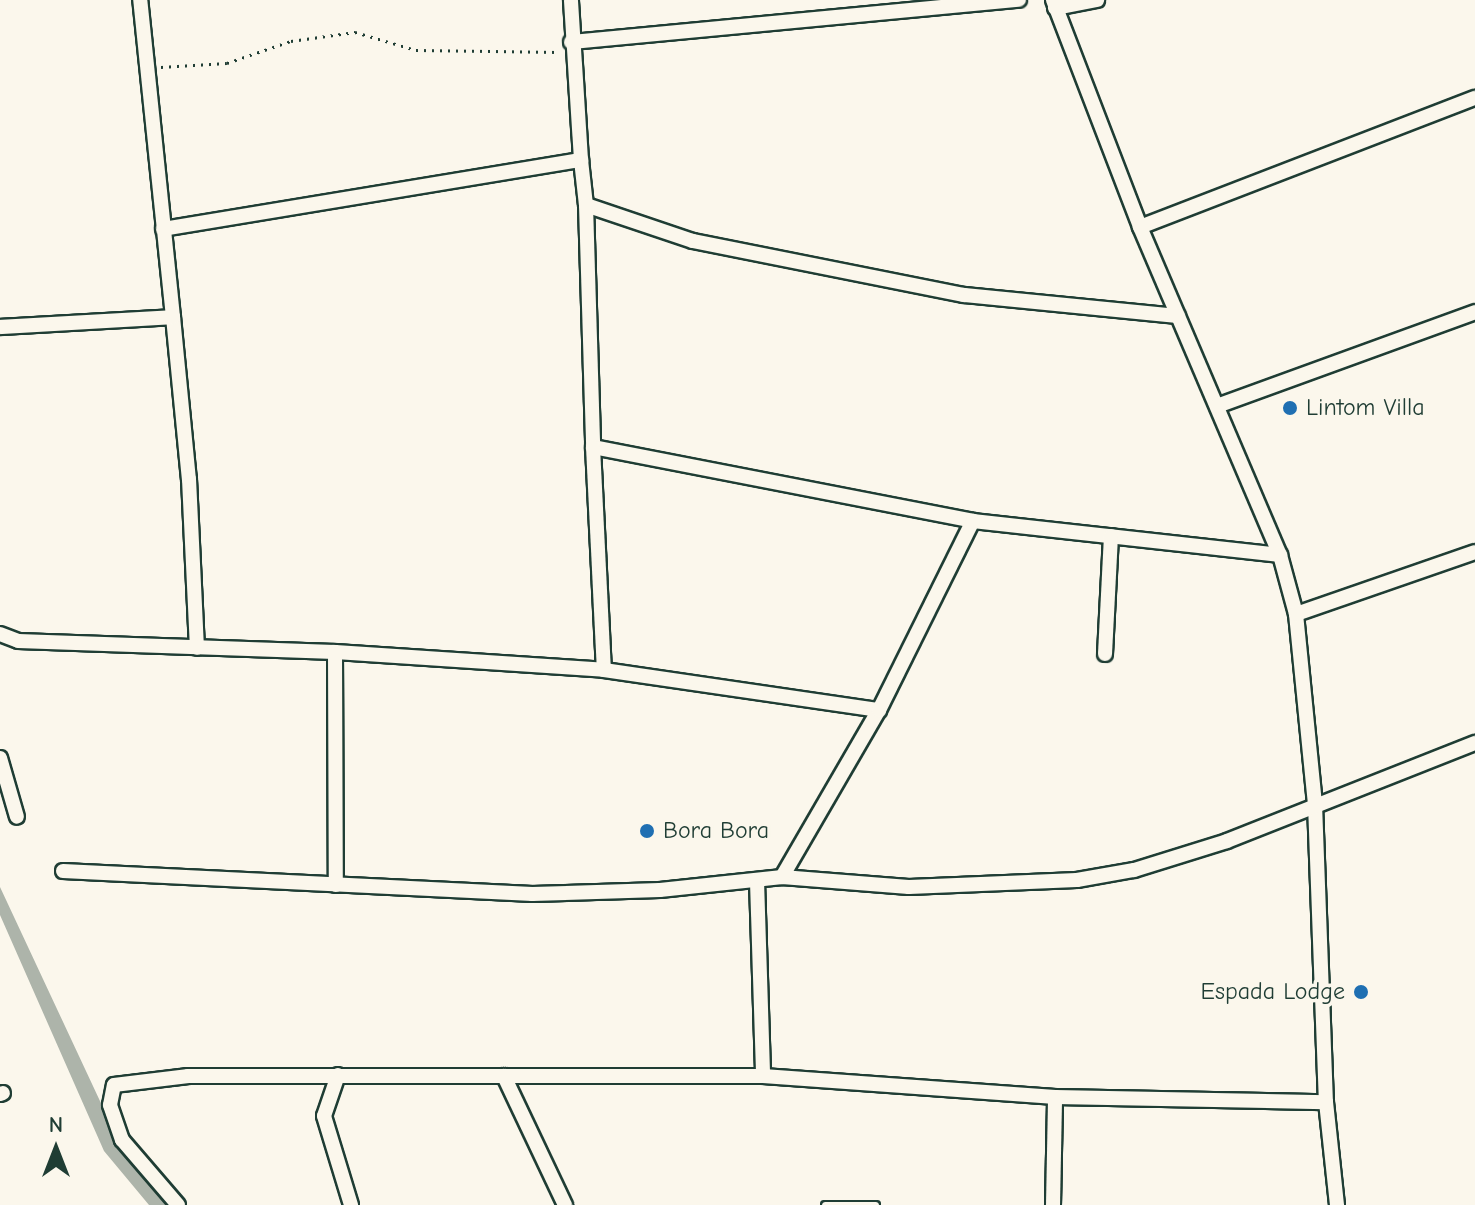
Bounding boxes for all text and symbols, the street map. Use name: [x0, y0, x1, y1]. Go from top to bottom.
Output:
place label: Lintom Villa: [1306, 394, 1425, 422]
marker: Lintom Villa: [1281, 399, 1299, 417]
place label: Bora Bora: [663, 817, 769, 845]
marker: Bora Bora: [638, 822, 656, 840]
place label: Espada Lodge: [1201, 978, 1345, 1006]
marker: Espada Lodge: [1352, 983, 1370, 1001]
north arrow: [16, 1109, 96, 1189]
text: N: [49, 1112, 63, 1138]

